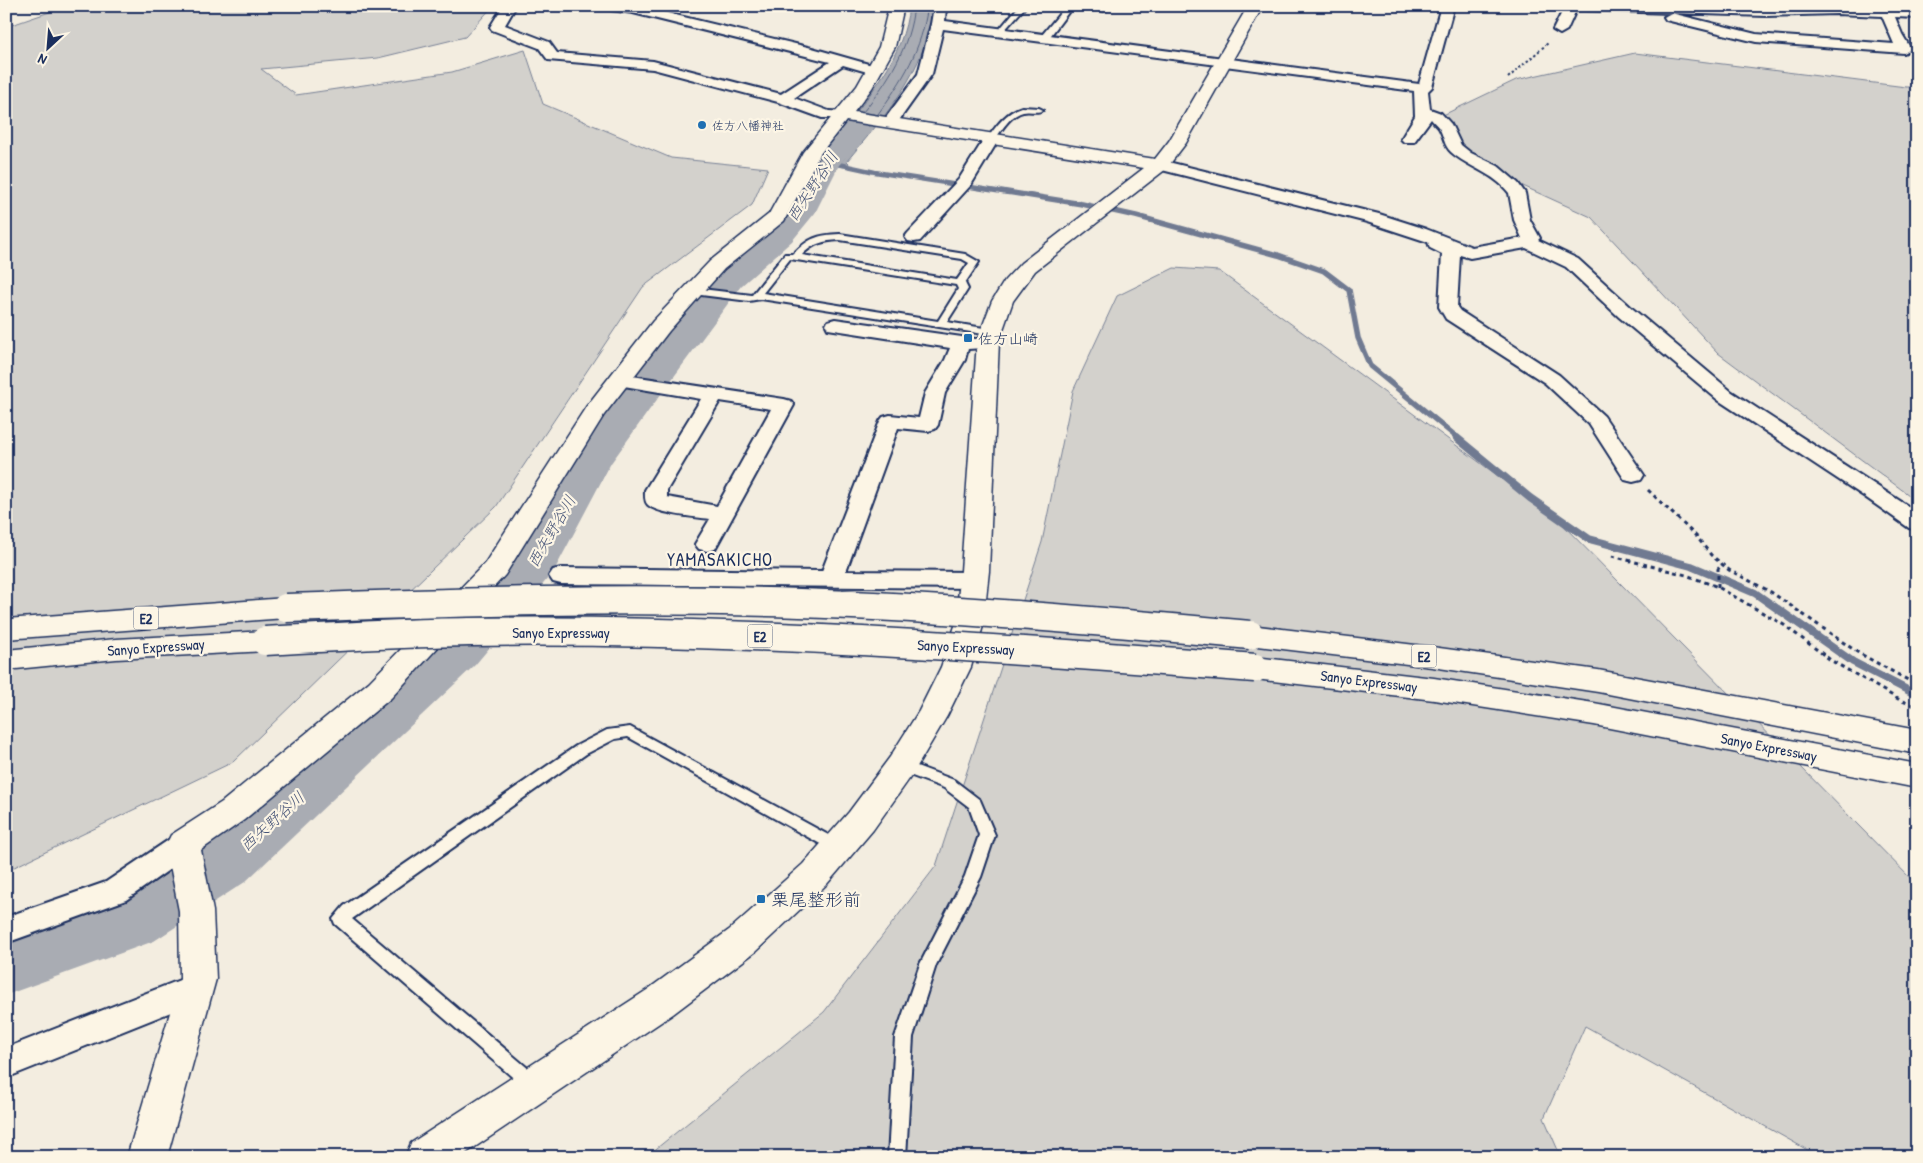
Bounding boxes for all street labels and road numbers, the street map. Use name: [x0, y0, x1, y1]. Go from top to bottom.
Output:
road number: E2: [134, 606, 158, 630]
street label: Sanyo Expressway: [512, 622, 610, 643]
road number: E2: [748, 624, 772, 648]
street label: Sanyo Expressway: [107, 633, 205, 661]
street label: Sanyo Expressway: [917, 634, 1015, 660]
road number: E2: [1412, 644, 1436, 668]
street label: Sanyo Expressway: [1319, 665, 1419, 697]
street label: Sanyo Expressway: [1719, 727, 1819, 767]

